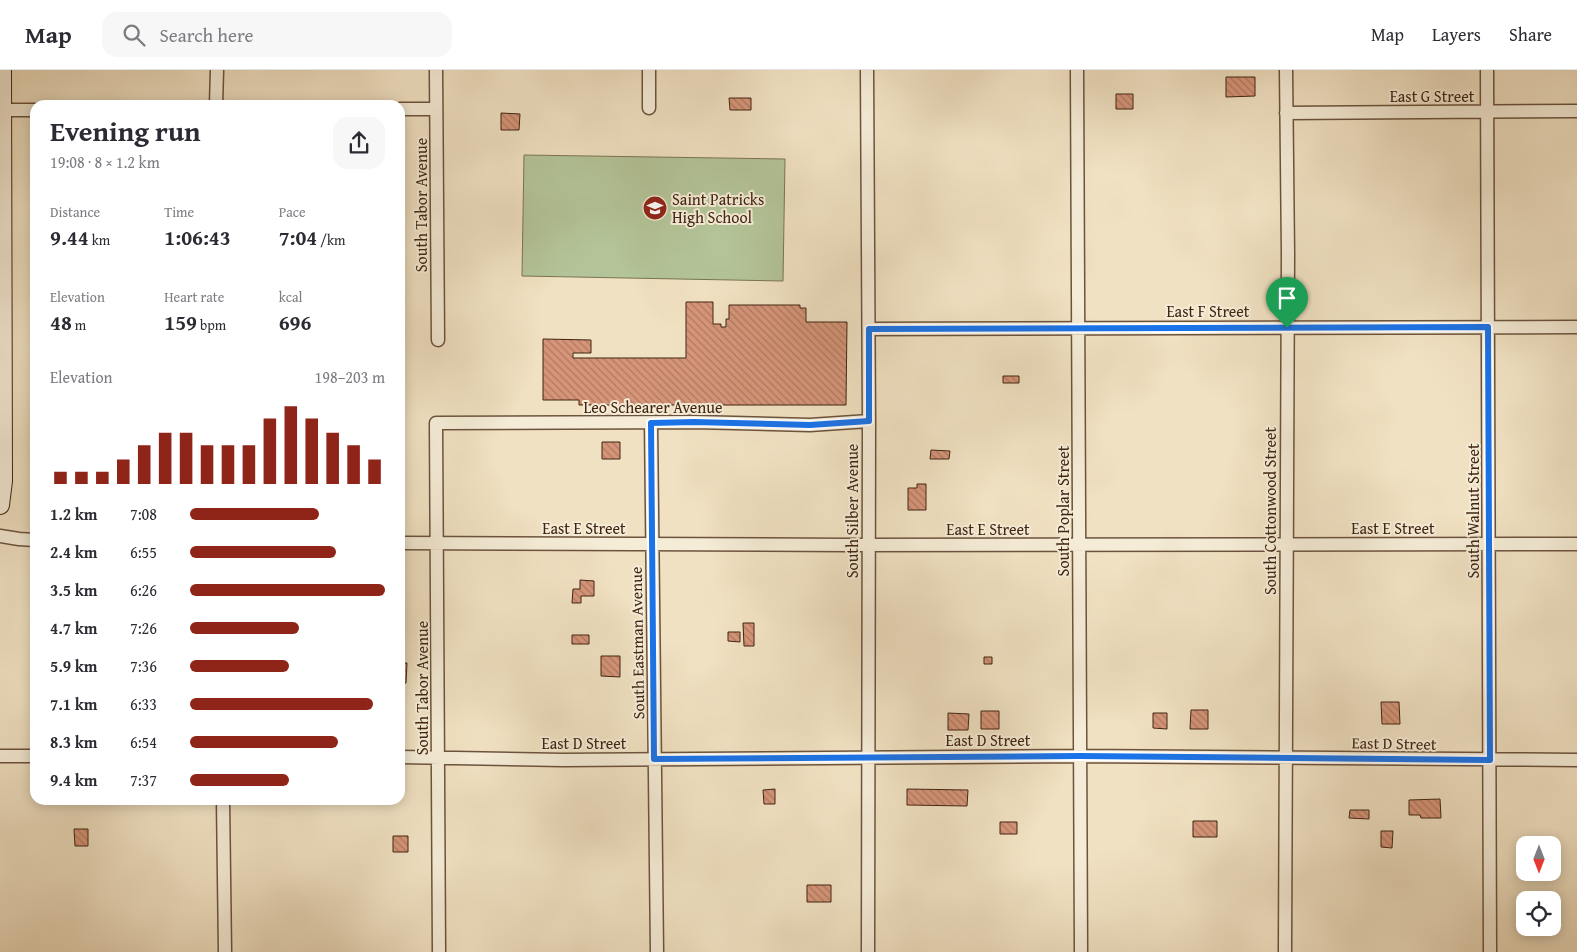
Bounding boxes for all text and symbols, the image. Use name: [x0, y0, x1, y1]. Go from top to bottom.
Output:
search box: [102, 12, 452, 57]
text: Map: [25, 17, 72, 52]
icon: search: [120, 21, 148, 49]
text: Search here: [160, 21, 253, 49]
text: Map: [1371, 21, 1404, 48]
text: Layers: [1432, 21, 1481, 48]
text: Share: [1509, 21, 1552, 48]
street label: East G Street: [1390, 84, 1475, 108]
text: Evening run: [50, 110, 201, 151]
button: share: [333, 117, 385, 169]
street label: South Tabor Avenue: [409, 138, 433, 272]
text: 19:08 · 8 × 1.2 km: [50, 150, 160, 174]
place label: Saint Patricks High School: [672, 187, 764, 229]
school or university icon: Saint Patricks High School: [642, 195, 668, 221]
text: Distance: [50, 202, 100, 222]
text: Time: [164, 202, 194, 222]
text: Pace: [279, 202, 306, 222]
text: 9.44: [50, 222, 89, 253]
text: 1:06:43: [164, 222, 231, 253]
text: 7:04: [279, 222, 317, 253]
text: km: [89, 230, 110, 250]
text: /km: [317, 230, 345, 250]
pin: [1266, 277, 1308, 328]
icon: arrive: [1273, 284, 1301, 312]
text: Elevation: [50, 287, 105, 307]
text: Heart rate: [164, 287, 224, 307]
text: kcal: [279, 287, 303, 307]
street label: East F Street: [1167, 299, 1250, 323]
text: 48: [50, 307, 72, 338]
text: 159: [164, 307, 197, 338]
text: 696: [279, 307, 311, 338]
text: m: [72, 315, 86, 335]
text: bpm: [197, 315, 226, 335]
text: Elevation: [50, 365, 113, 389]
text: 198–203 m: [315, 365, 385, 389]
street label: Leo Schearer Avenue: [584, 395, 722, 419]
street label: South Cottonwood Street: [1258, 427, 1282, 595]
street label: South Walnut Street: [1461, 443, 1485, 579]
street label: South Silber Avenue: [840, 444, 864, 578]
street label: South Poplar Street: [1051, 445, 1075, 576]
text: 1.2 km: [50, 502, 97, 526]
text: 7:08: [130, 502, 157, 526]
street label: East E Street: [542, 516, 626, 540]
street label: East E Street: [1351, 516, 1435, 540]
street label: East E Street: [946, 517, 1030, 541]
text: 2.4 km: [50, 540, 97, 564]
text: 6:55: [130, 540, 157, 564]
street label: South Eastman Avenue: [624, 566, 650, 720]
text: 3.5 km: [50, 578, 97, 602]
text: 6:26: [130, 578, 157, 602]
text: 4.7 km: [50, 616, 97, 640]
text: 7:26: [130, 616, 157, 640]
street label: South Tabor Avenue: [410, 621, 434, 755]
text: 5.9 km: [50, 654, 97, 678]
text: 7:36: [130, 654, 157, 678]
text: 7.1 km: [50, 692, 97, 716]
text: 6:33: [130, 692, 157, 716]
street label: East D Street: [946, 728, 1031, 752]
text: 8.3 km: [50, 730, 97, 754]
text: 6:54: [130, 730, 157, 754]
street label: East D Street: [1351, 730, 1437, 756]
street label: East D Street: [542, 731, 627, 755]
text: 9.4 km: [50, 768, 97, 792]
text: 7:37: [130, 768, 157, 792]
north arrow: [1516, 836, 1561, 881]
map controls: [1516, 836, 1561, 936]
button: locate: [1516, 891, 1561, 936]

